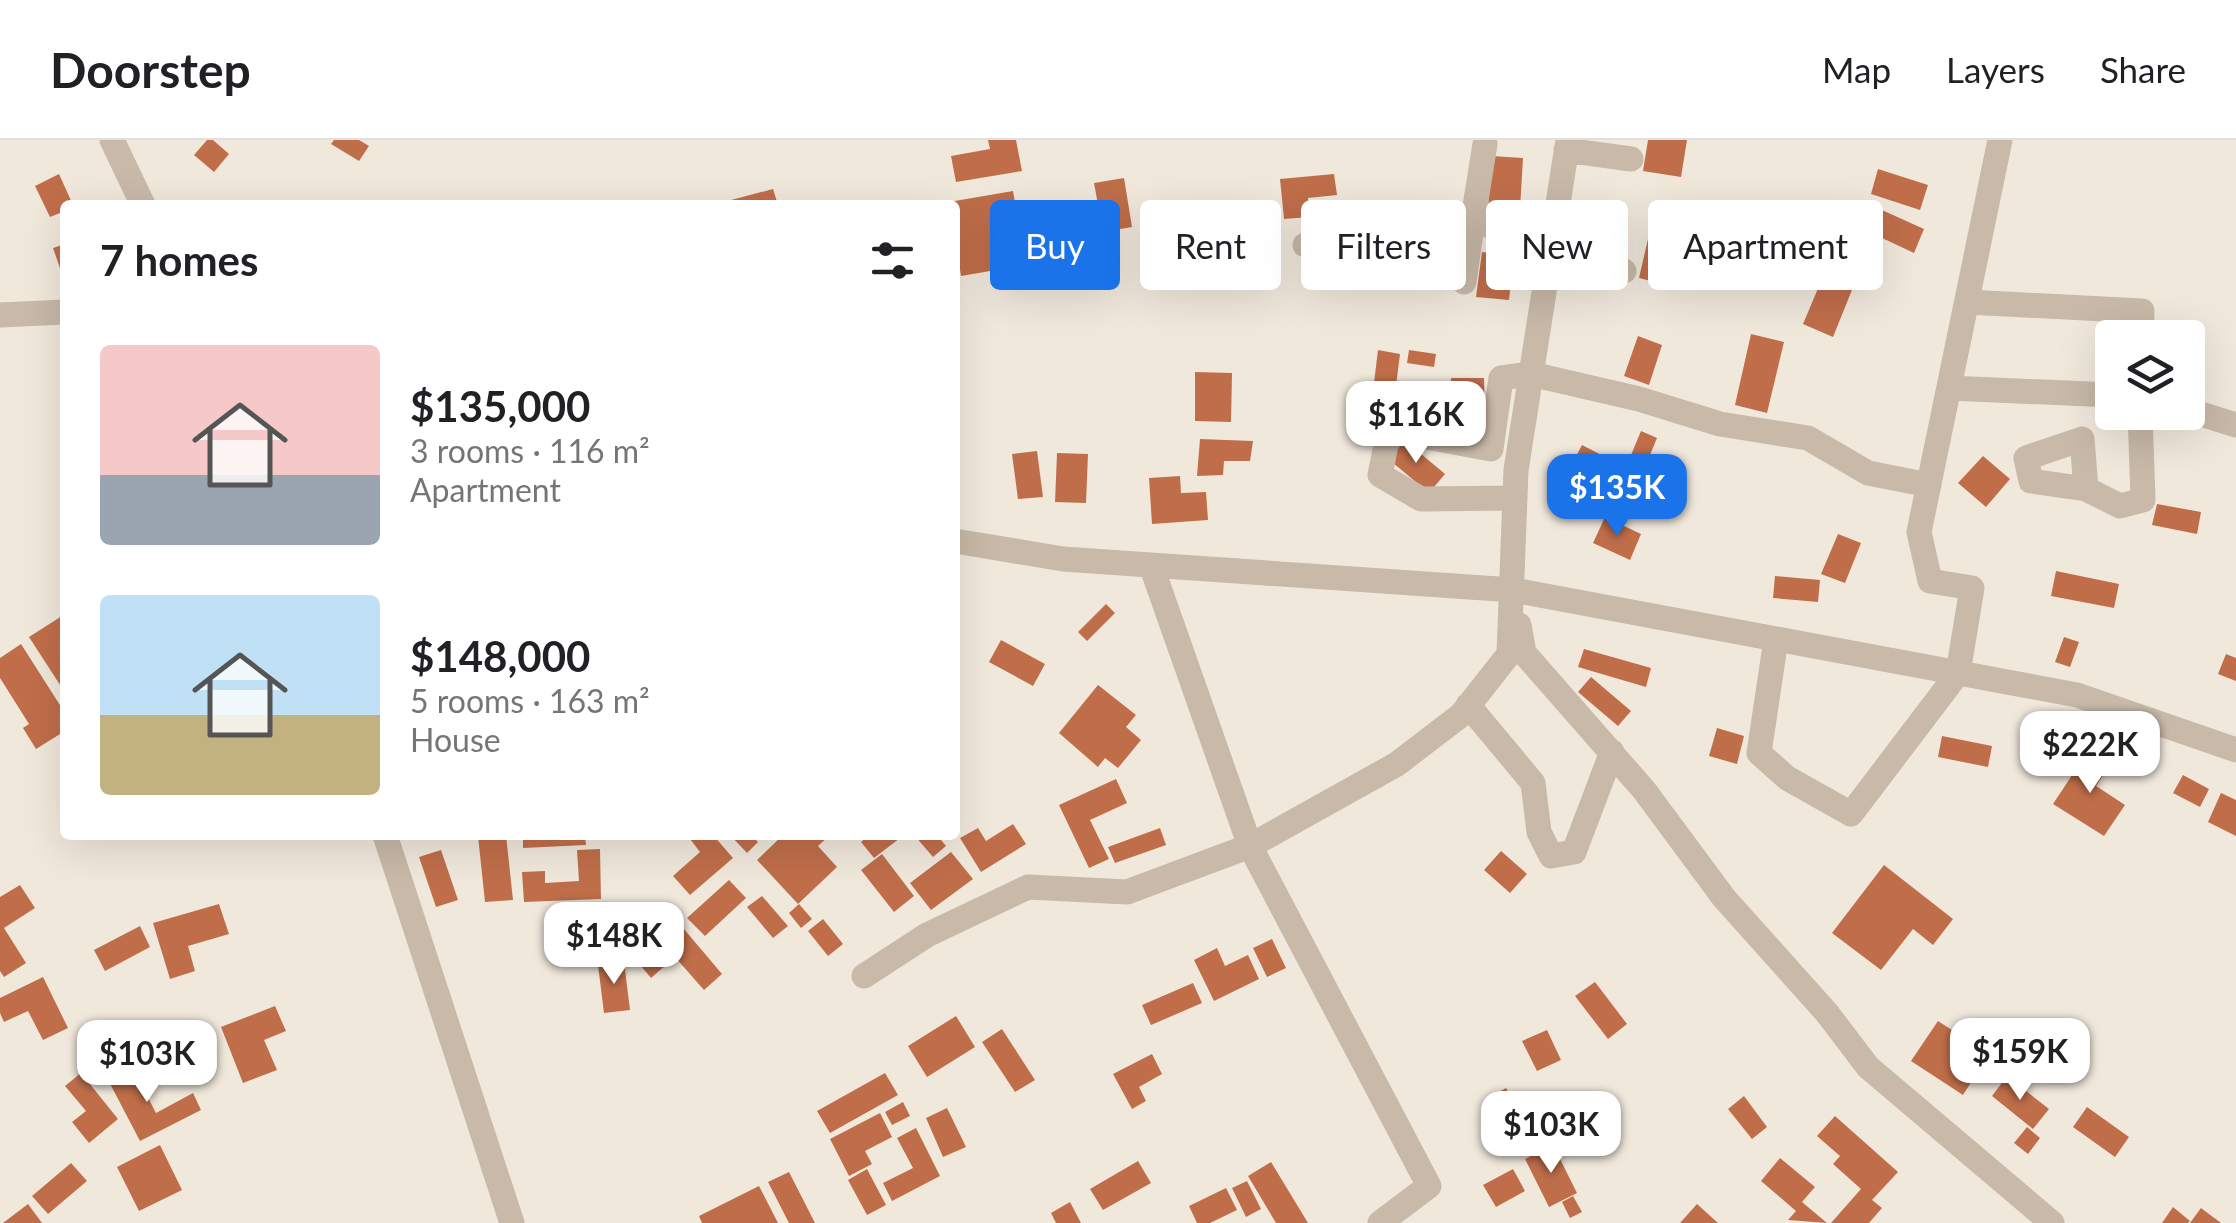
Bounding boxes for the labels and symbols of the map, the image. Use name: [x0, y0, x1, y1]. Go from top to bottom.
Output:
pin: $116K: [1346, 381, 1486, 466]
pin: $135K: [1547, 454, 1687, 539]
pin: $222K: [2020, 711, 2160, 796]
pin: $148K: [544, 902, 684, 987]
pin: $159K: [1950, 1018, 2090, 1103]
pin: $103K: [77, 1020, 217, 1105]
pin: $103K: [1481, 1091, 1621, 1176]

